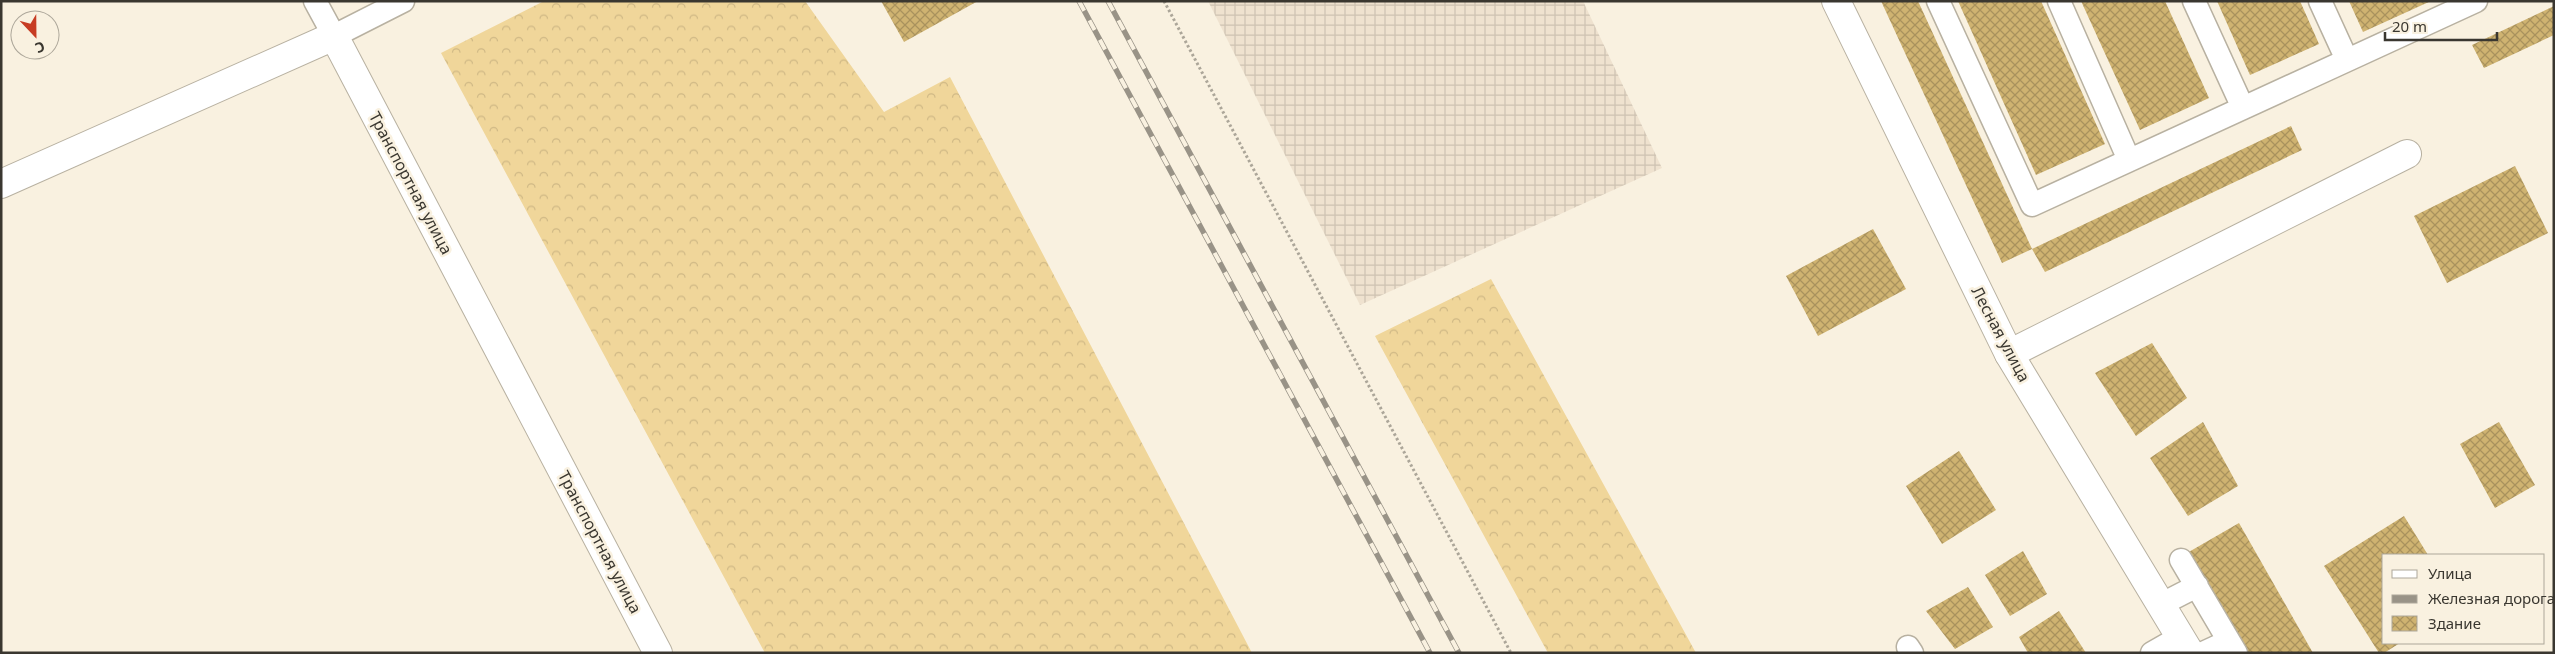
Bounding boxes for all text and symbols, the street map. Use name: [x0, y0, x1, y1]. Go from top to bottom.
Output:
north arrow: [10, 10, 60, 60]
scale bar: [2385, 10, 2498, 42]
text: 20 m: [2392, 16, 2427, 36]
text: С: [32, 37, 48, 58]
street label: Транспортная улица: [364, 108, 458, 258]
street label: Лесная улица: [1967, 282, 2035, 386]
street label: Транспортная улица: [553, 467, 647, 617]
legend: [2382, 554, 2545, 644]
text: Улица: [2428, 563, 2472, 583]
text: Железная дорога: [2428, 588, 2555, 608]
text: Здание: [2428, 613, 2481, 633]

